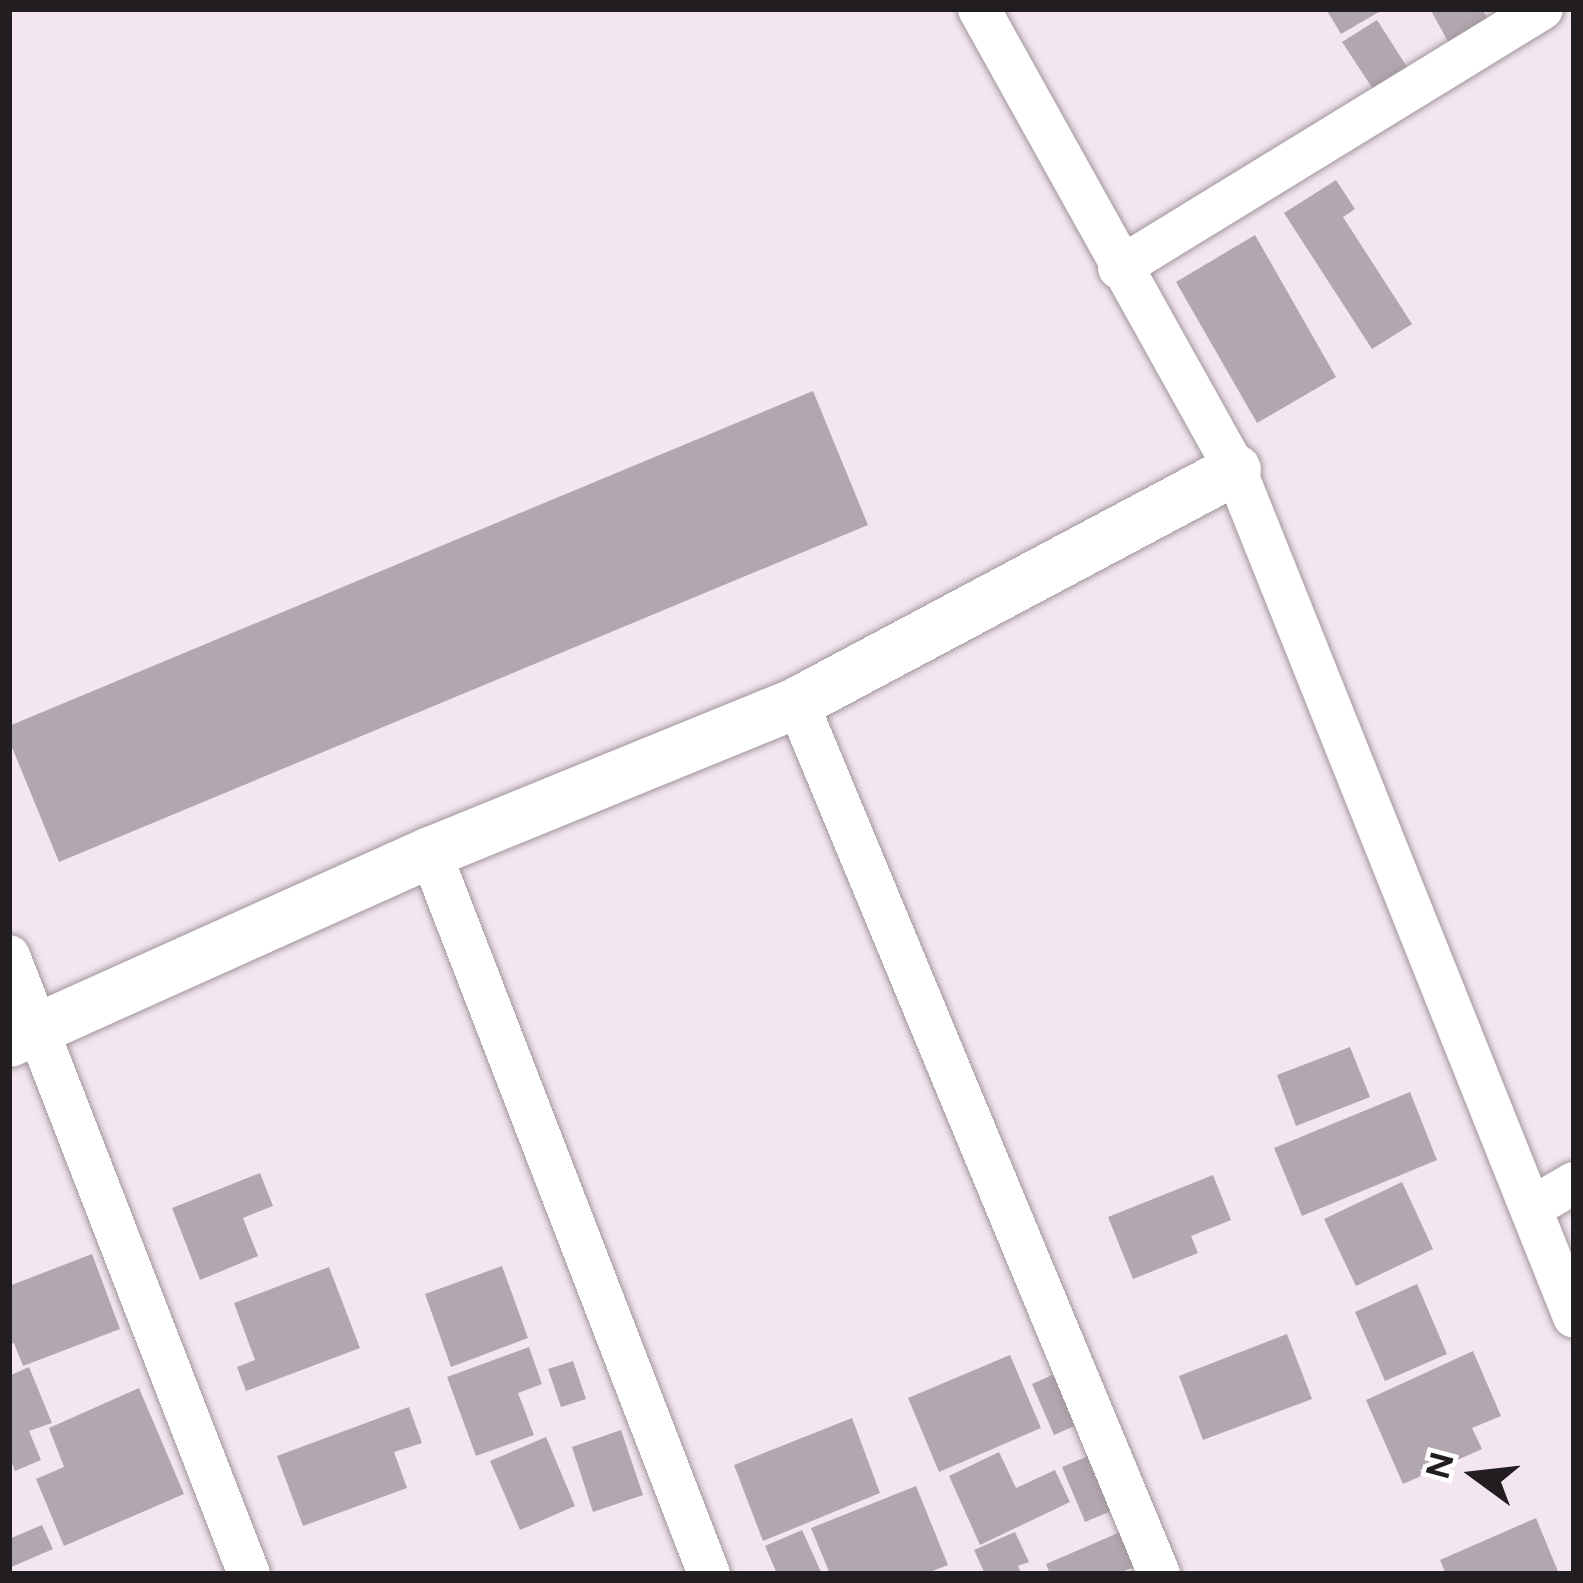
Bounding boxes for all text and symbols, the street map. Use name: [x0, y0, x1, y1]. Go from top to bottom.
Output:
north arrow: [1415, 1415, 1535, 1535]
text: N: [1418, 1448, 1462, 1483]

